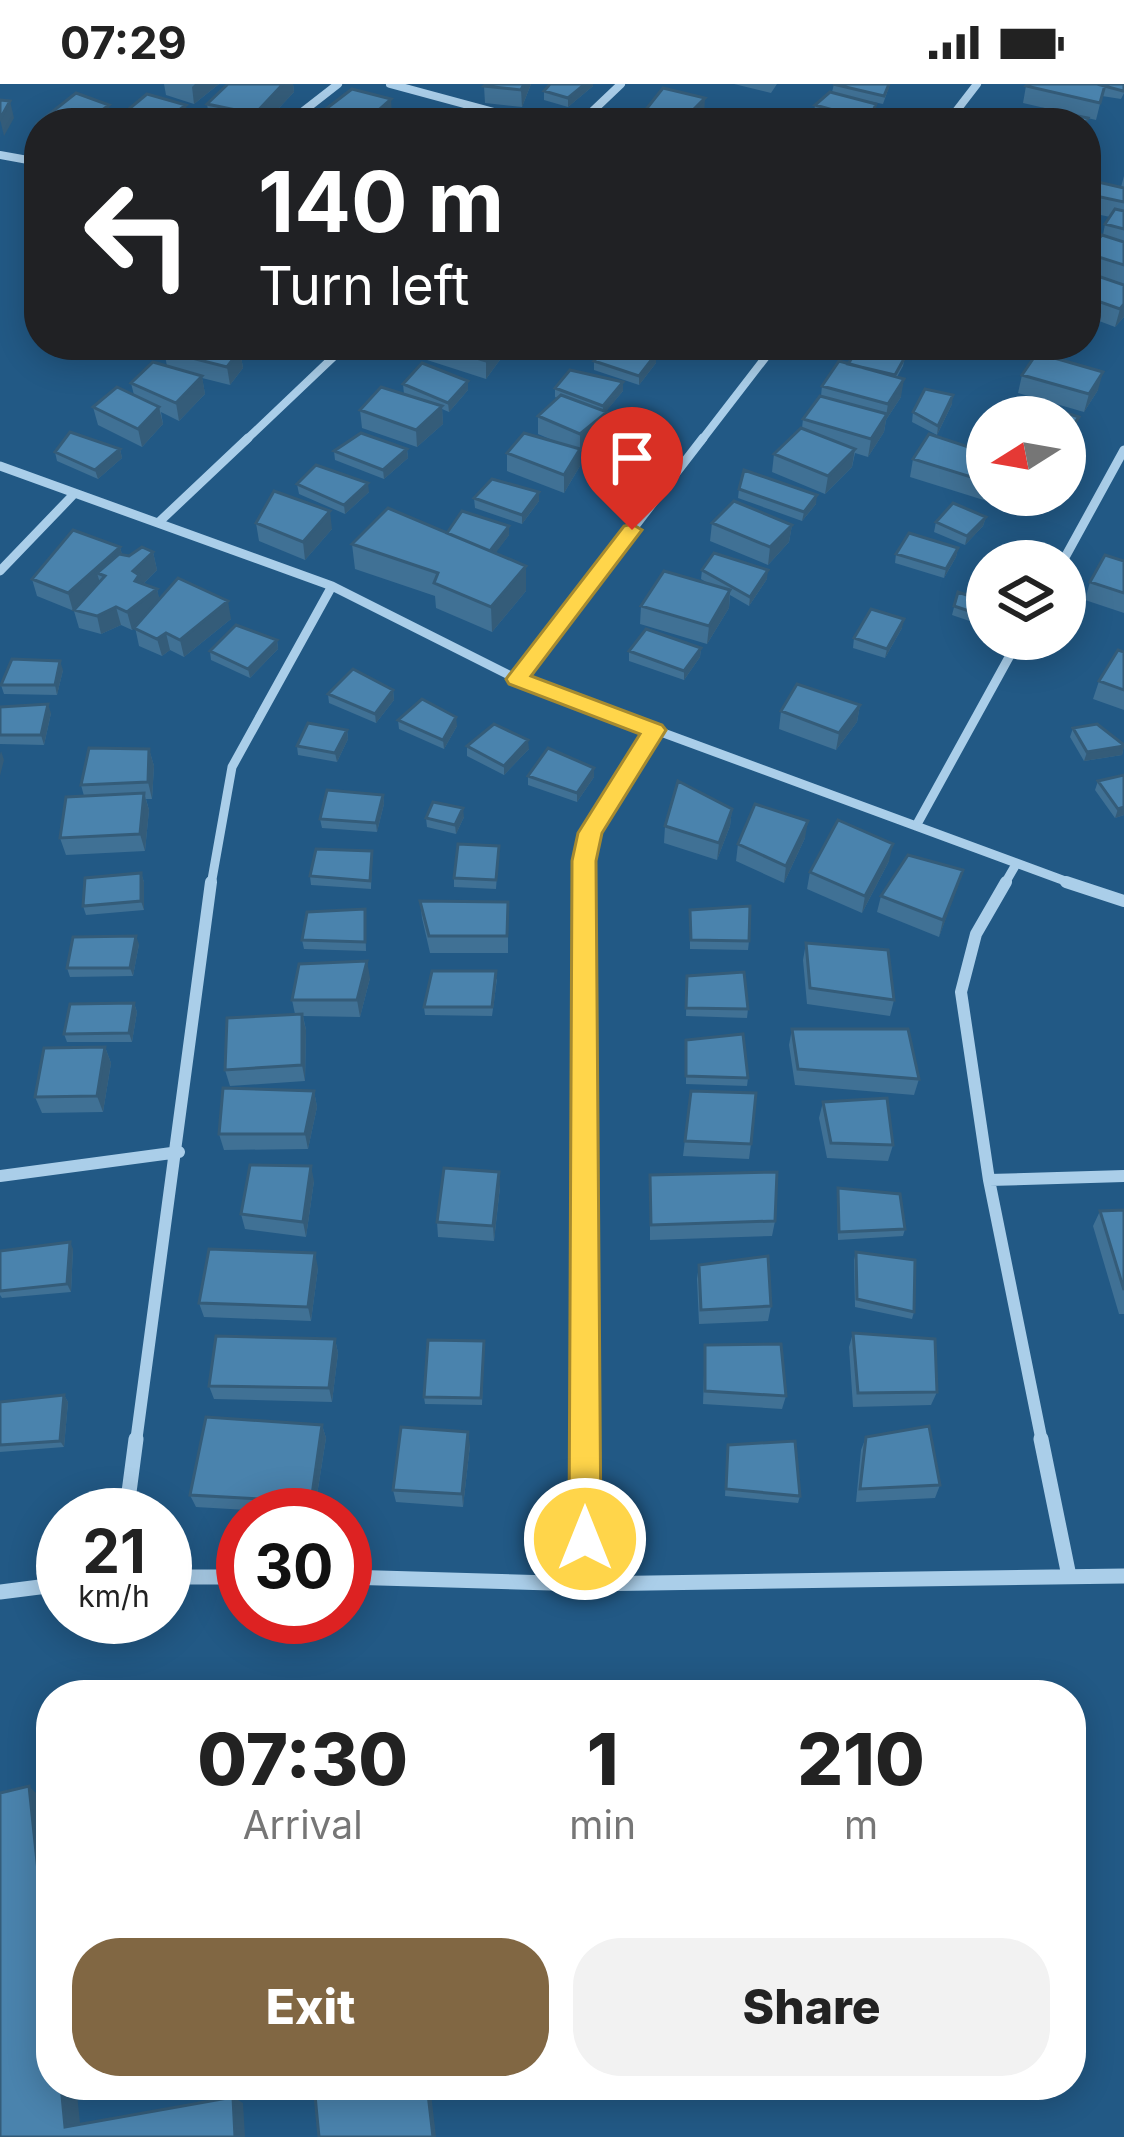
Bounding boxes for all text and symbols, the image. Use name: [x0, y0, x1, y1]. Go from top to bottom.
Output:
text: 07:29: [60, 15, 187, 70]
text: 140 m: [258, 151, 504, 252]
icon: left: [60, 156, 216, 312]
text: Turn left: [258, 253, 469, 318]
north arrow: [966, 396, 1086, 516]
map controls: [966, 396, 1086, 660]
pin: [581, 407, 683, 530]
icon: arrive: [599, 425, 665, 491]
button: layers: [966, 540, 1086, 660]
position arrow: [522, 1476, 648, 1602]
speed limit sign: 30: [216, 1488, 372, 1644]
text: 21: [82, 1515, 146, 1587]
text: km/h: [78, 1578, 150, 1614]
text: 07:30: [197, 1715, 408, 1802]
text: 1: [587, 1715, 619, 1802]
text: 210: [797, 1715, 925, 1802]
text: Arrival: [243, 1801, 363, 1848]
text: min: [569, 1801, 636, 1848]
text: m: [844, 1801, 878, 1848]
button: Exit: [72, 1938, 549, 2076]
button: Share: [573, 1938, 1050, 2076]

